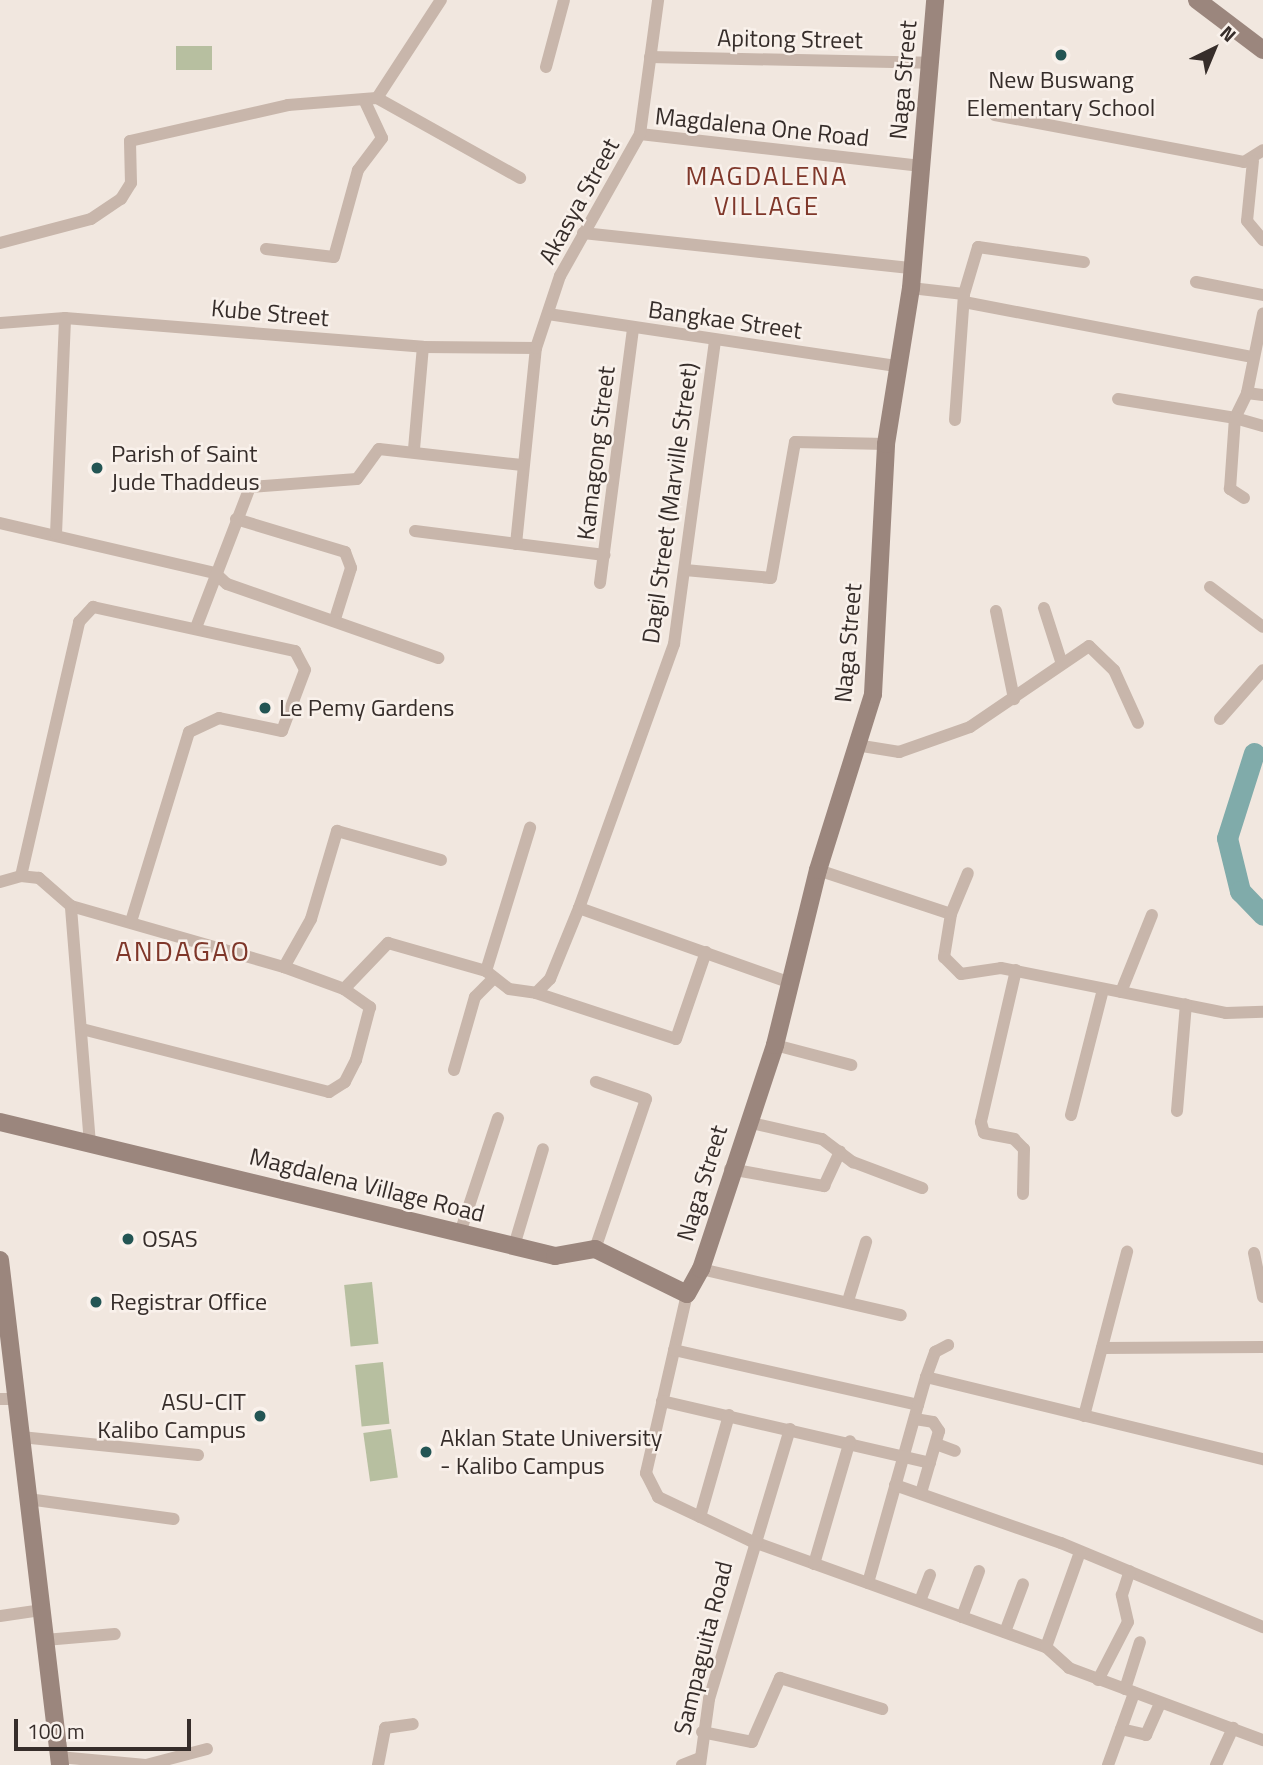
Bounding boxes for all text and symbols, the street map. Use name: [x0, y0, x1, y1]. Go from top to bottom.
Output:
north arrow: [1179, 14, 1249, 84]
text: N: [1214, 18, 1243, 48]
street label: Naga Street: [883, 19, 923, 141]
street label: Apitong Street: [717, 23, 863, 55]
marker: New Buswang Elementary School: [1053, 47, 1069, 63]
place label: New Buswang Elementary School: [967, 66, 1155, 122]
street label: Magdalena One Road: [653, 101, 871, 153]
street label: Akasya Street: [533, 133, 625, 269]
district label: MAGDALENA VILLAGE: [687, 160, 847, 222]
street label: Kube Street: [210, 294, 330, 332]
street label: Bangkae Street: [646, 295, 804, 345]
street label: Dagil Street (Marville Street): [636, 361, 704, 645]
street label: Kamagong Street: [571, 364, 621, 542]
place label: Parish of Saint Jude Thaddeus: [111, 440, 260, 496]
marker: Parish of Saint Jude Thaddeus: [89, 460, 105, 476]
street label: Naga Street: [828, 582, 868, 704]
place label: Le Pemy Gardens: [279, 694, 454, 722]
marker: Le Pemy Gardens: [257, 700, 273, 716]
district label: ANDAGAO: [116, 934, 250, 968]
street label: Naga Street: [671, 1122, 733, 1244]
street label: Magdalena Village Road: [247, 1142, 487, 1228]
place label: OSAS: [142, 1225, 198, 1253]
marker: OSAS: [120, 1231, 136, 1247]
place label: Registrar Office: [110, 1288, 267, 1316]
marker: Registrar Office: [88, 1294, 104, 1310]
place label: ASU-CIT Kalibo Campus: [97, 1388, 246, 1444]
marker: ASU-CIT Kalibo Campus: [252, 1408, 268, 1424]
place label: Aklan State University - Kalibo Campus: [440, 1424, 662, 1480]
marker: Aklan State University - Kalibo Campus: [418, 1444, 434, 1460]
street label: Sampaguita Road: [668, 1558, 738, 1738]
scale bar: [18, 1706, 194, 1750]
text: 100 m: [27, 1715, 84, 1747]

